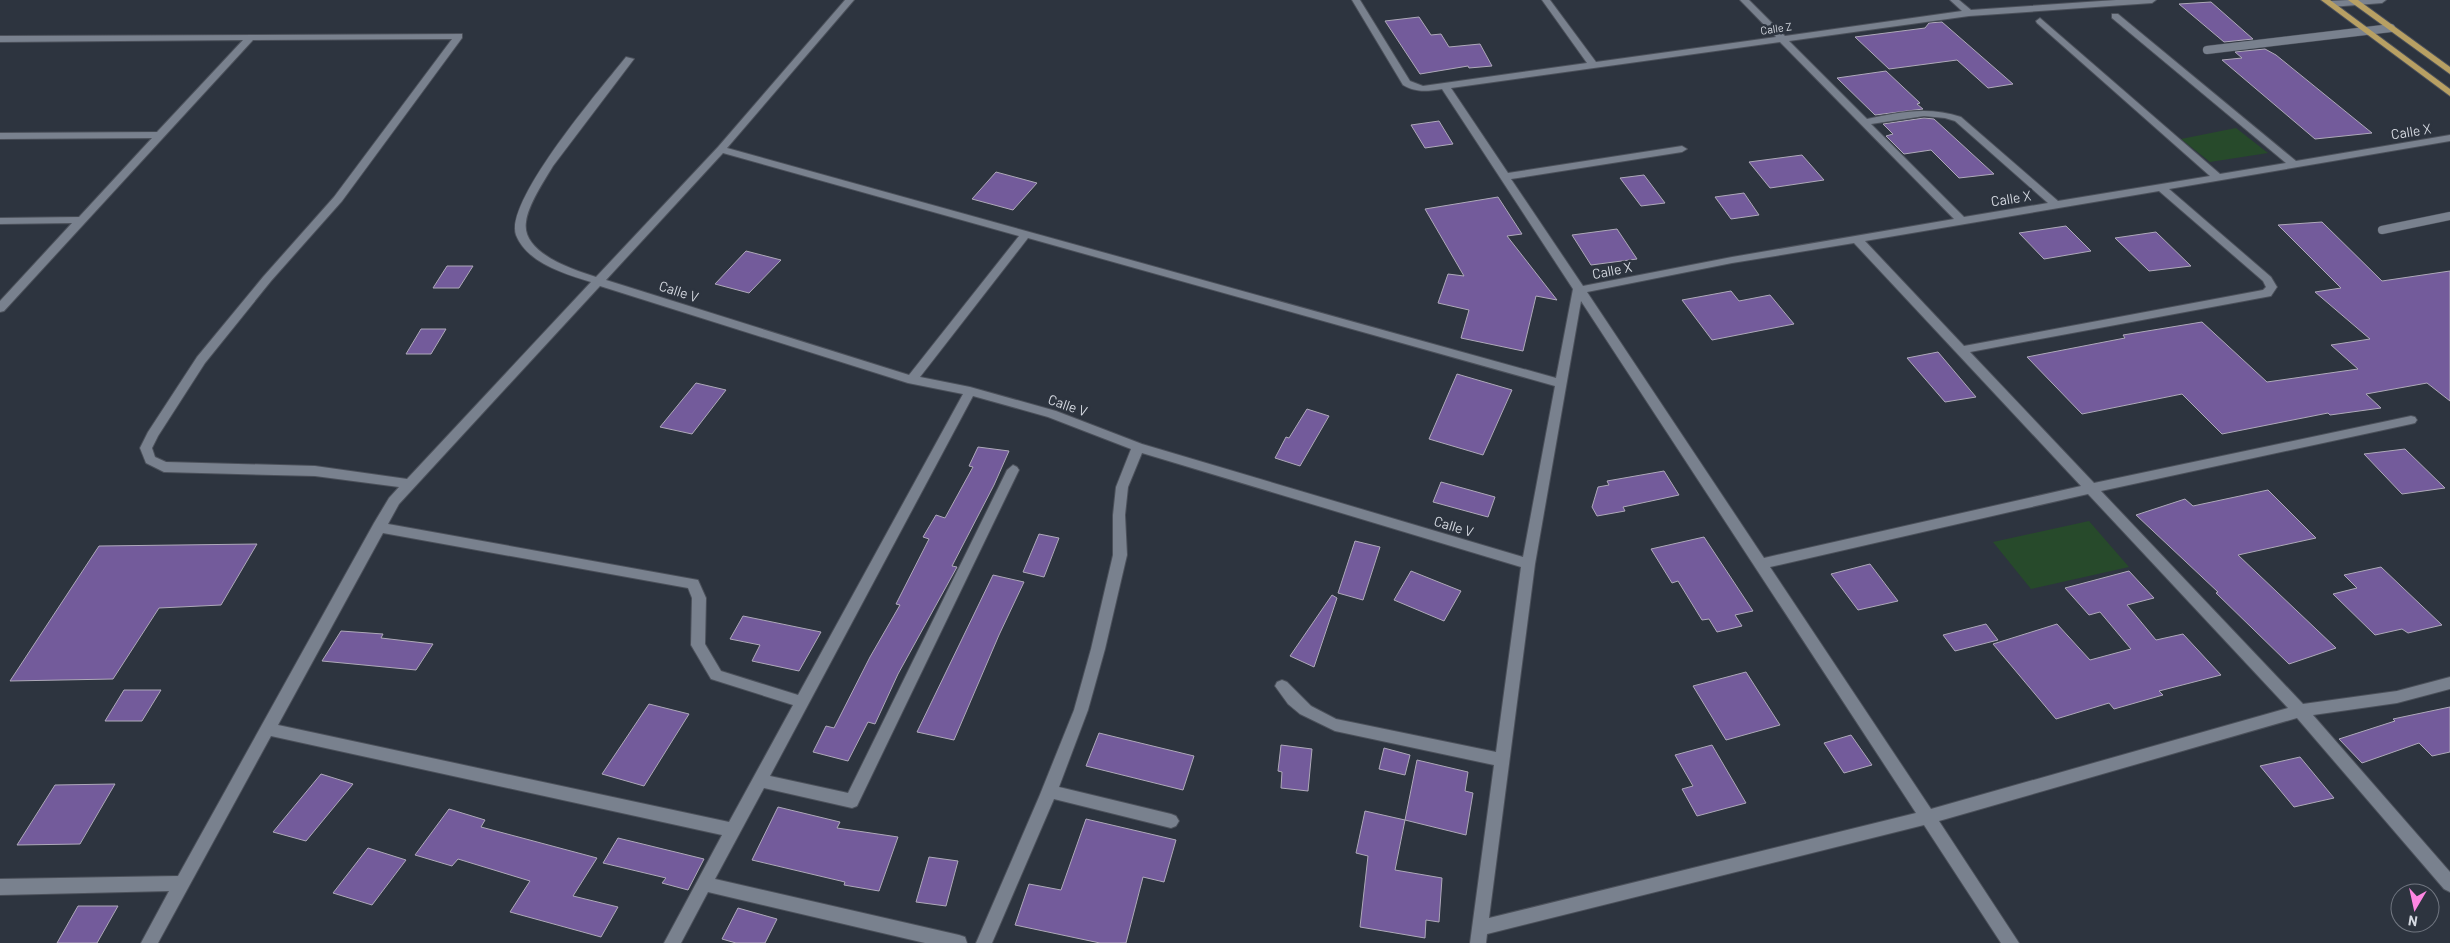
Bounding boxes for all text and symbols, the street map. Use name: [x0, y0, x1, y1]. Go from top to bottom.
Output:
street label: Calle Z: [1760, 19, 1792, 37]
street label: Calle X: [2390, 119, 2432, 143]
street label: Calle X: [1990, 186, 2032, 210]
street label: Calle X: [1590, 258, 1634, 282]
street label: Calle V: [657, 277, 701, 305]
street label: Calle V: [1046, 390, 1090, 420]
street label: Calle V: [1432, 512, 1476, 540]
north arrow: [2390, 883, 2440, 933]
text: N: [2407, 912, 2419, 930]

